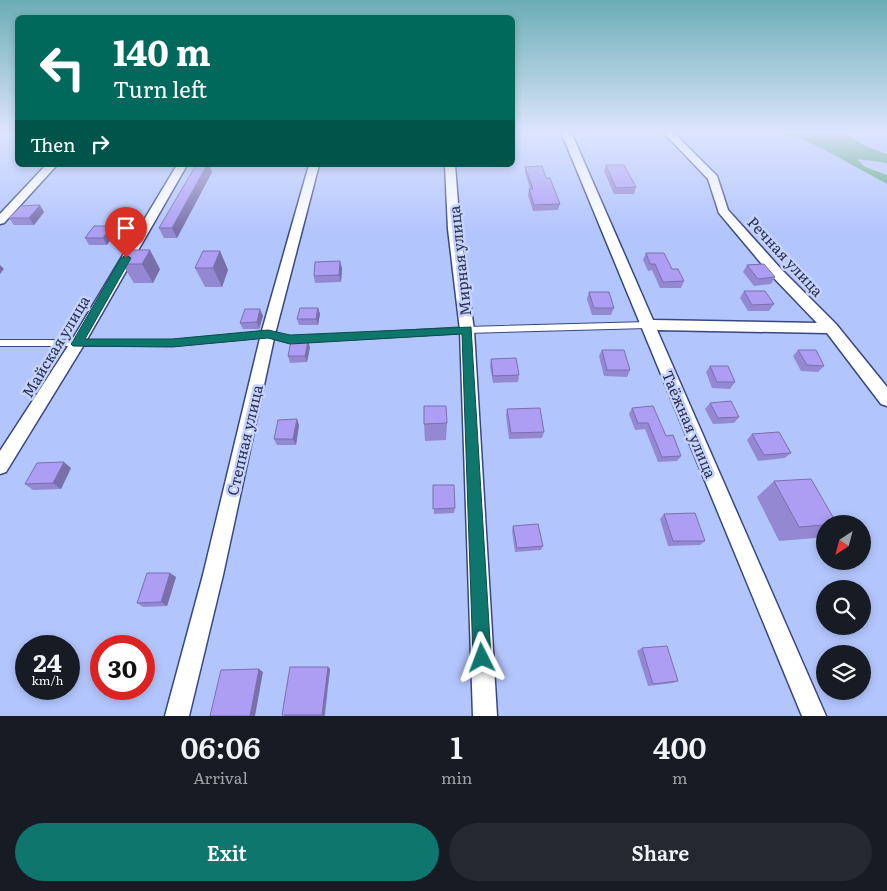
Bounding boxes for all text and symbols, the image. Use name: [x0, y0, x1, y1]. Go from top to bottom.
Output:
text: 140 m: [113, 25, 211, 77]
icon: left: [30, 35, 95, 100]
text: Turn left: [113, 72, 207, 105]
text: Then: [30, 130, 76, 158]
icon: right: [86, 130, 114, 158]
street label: Мирная улица: [442, 204, 476, 317]
pin: [105, 207, 147, 258]
street label: Речная улица: [743, 211, 830, 302]
icon: arrive: [112, 214, 140, 242]
street label: Майская улица: [15, 290, 95, 402]
street label: Таёжная улица: [657, 367, 723, 482]
street label: Степная улица: [220, 381, 268, 498]
north arrow: [816, 515, 871, 570]
map controls: [816, 515, 871, 700]
button: search: [816, 580, 871, 635]
position arrow: [455, 631, 507, 683]
speed limit sign: 30: [90, 635, 155, 700]
text: 24: [33, 643, 62, 680]
button: layers: [816, 645, 871, 700]
text: km/h: [32, 671, 63, 689]
text: 06:06: [181, 724, 260, 768]
text: 1: [450, 724, 463, 768]
text: 400: [653, 724, 706, 768]
text: Arrival: [193, 765, 248, 789]
text: min: [441, 765, 472, 789]
text: m: [672, 765, 687, 789]
button: Exit: [15, 823, 439, 881]
button: Share: [449, 823, 872, 881]

